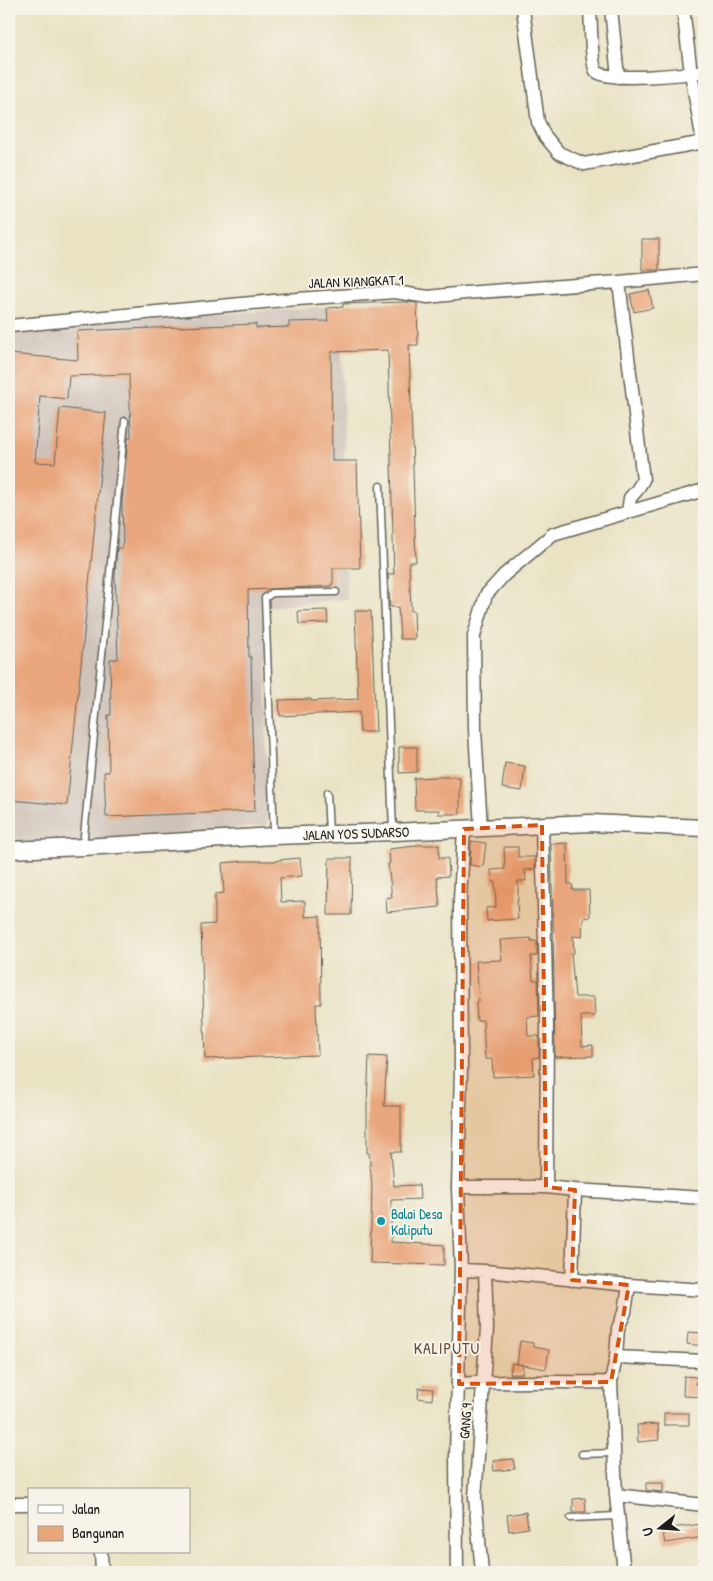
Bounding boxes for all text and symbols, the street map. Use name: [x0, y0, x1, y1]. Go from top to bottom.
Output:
street label: JALAN KIANGKAT 1: [308, 270, 404, 292]
street label: JALAN YOS SUDARSO: [302, 822, 410, 844]
place label: Balai Desa Kaliputu: [391, 1204, 443, 1240]
marker: Balai Desa Kaliputu: [375, 1215, 387, 1227]
district label: KALIPUTU: [414, 1337, 480, 1359]
street label: GANG 9: [454, 1402, 476, 1440]
legend: [28, 1488, 190, 1554]
text: Jalan: [72, 1498, 100, 1519]
north arrow: [636, 1504, 686, 1554]
text: Bangunan: [72, 1522, 125, 1543]
text: U: [637, 1525, 657, 1538]

